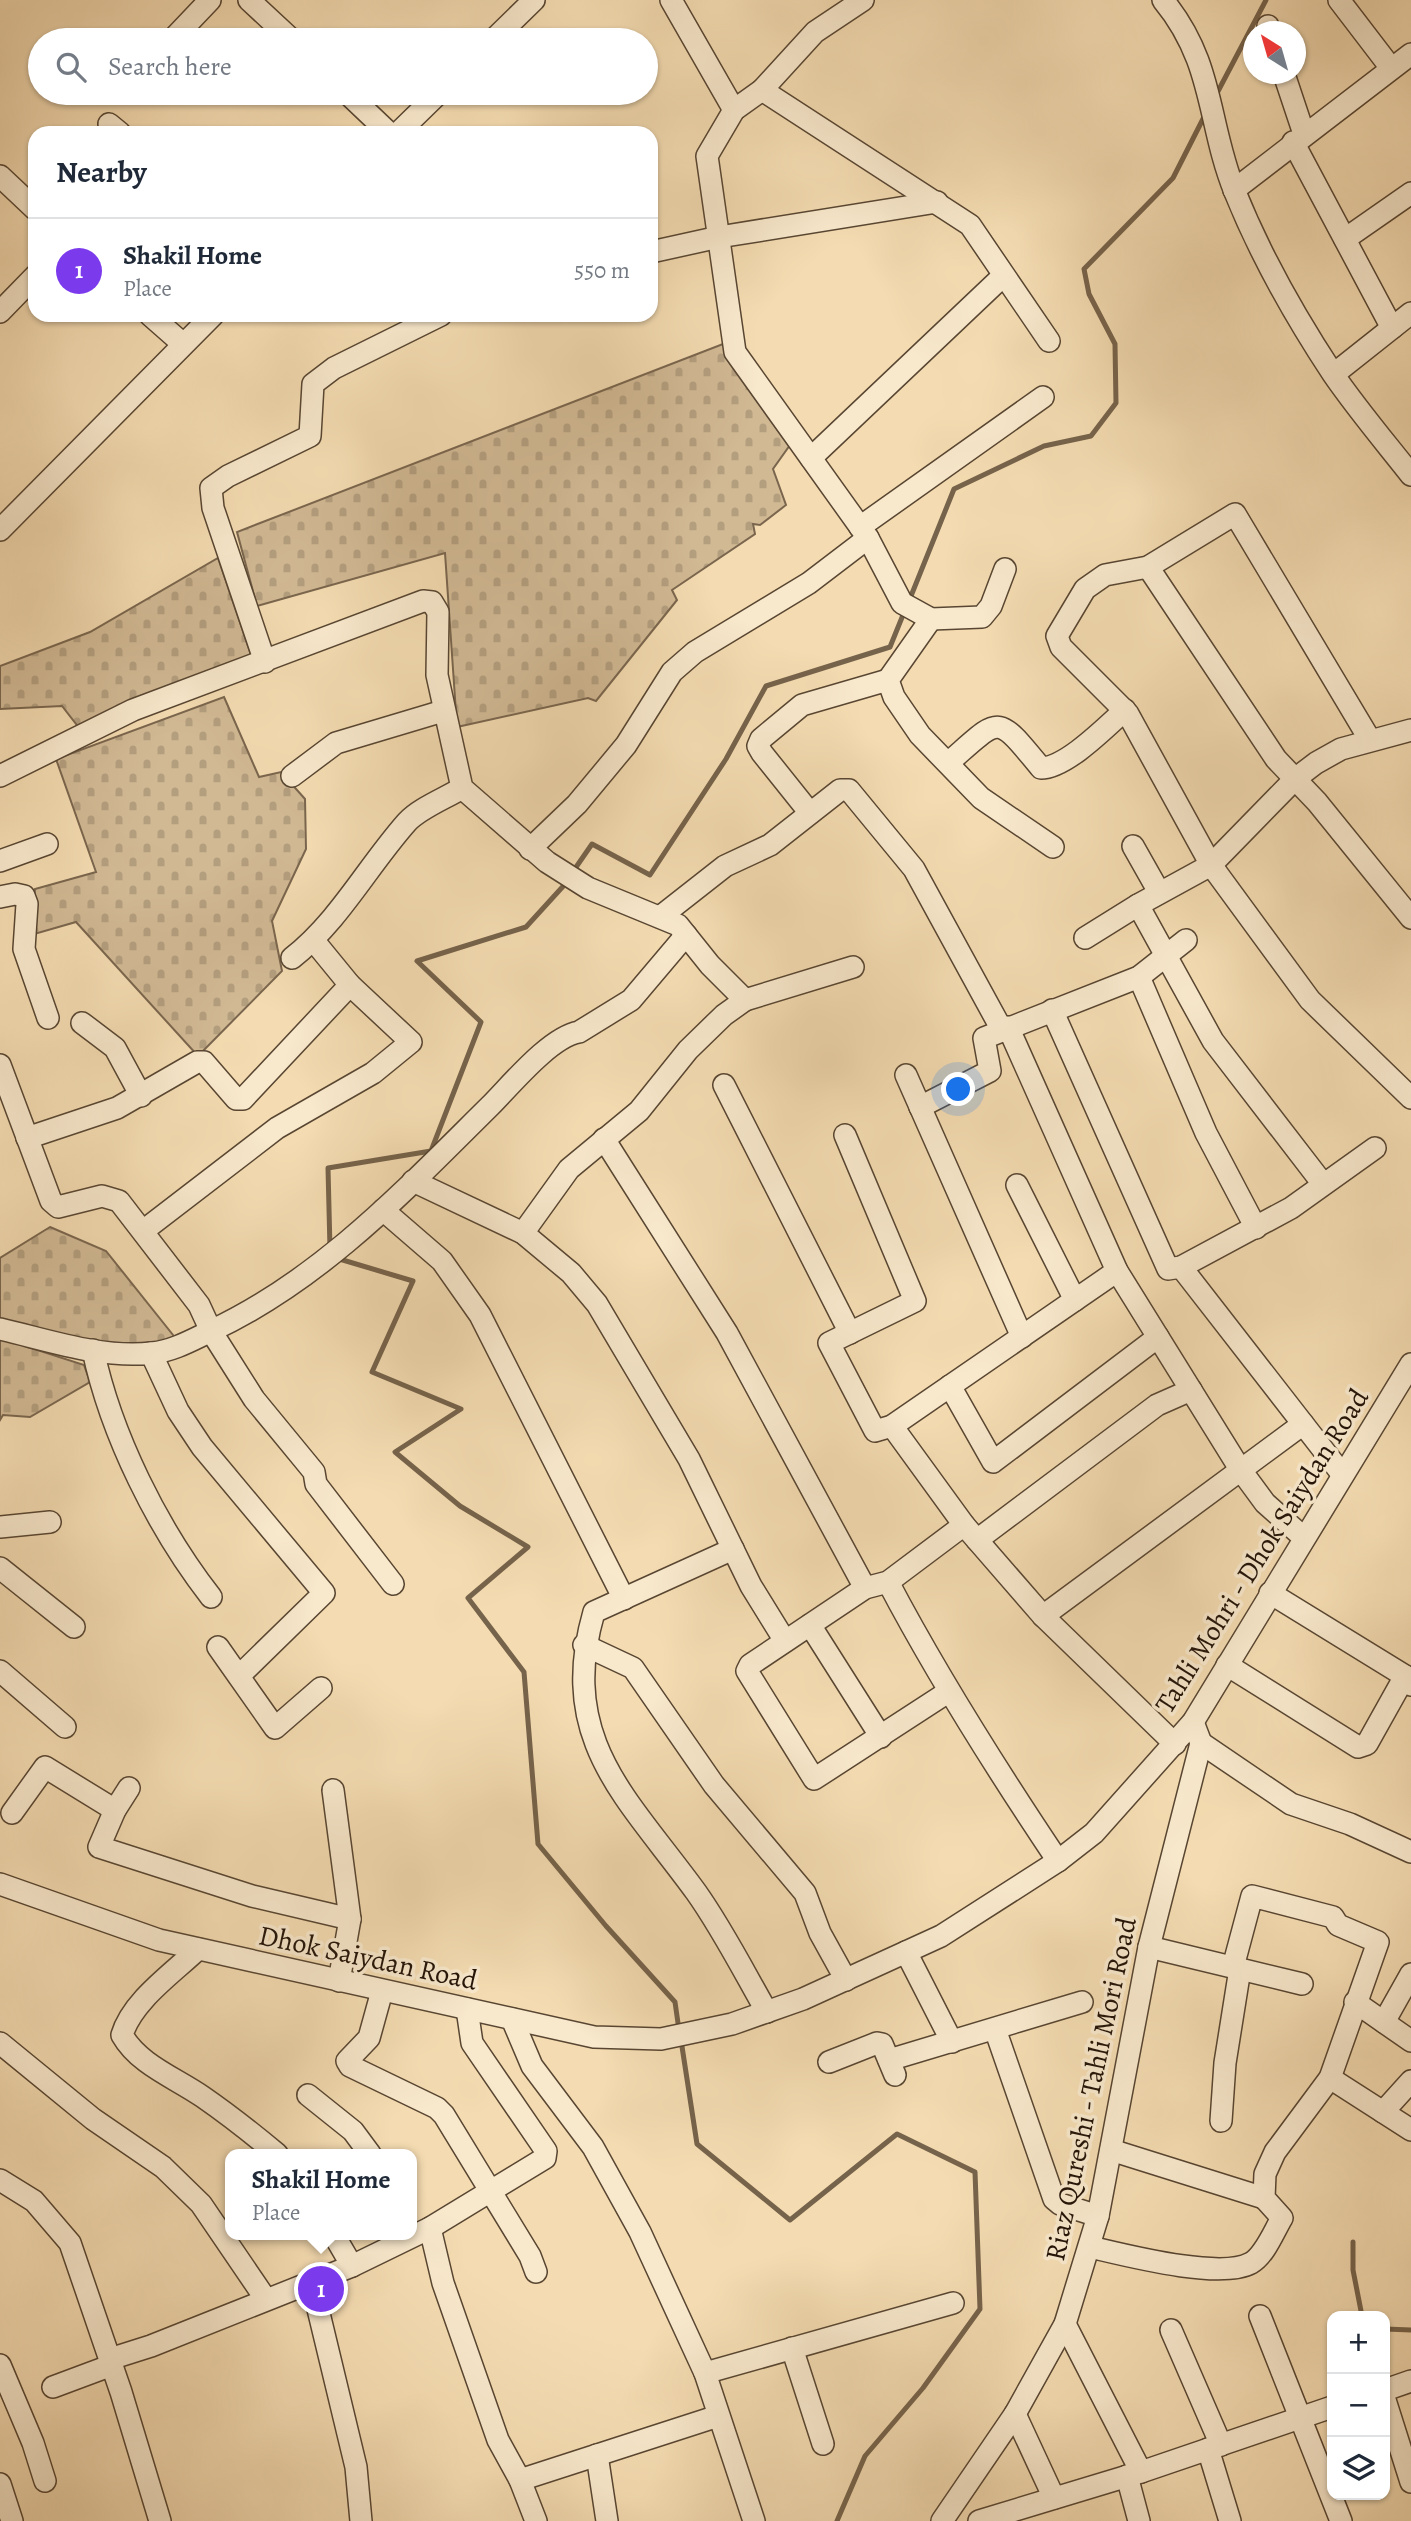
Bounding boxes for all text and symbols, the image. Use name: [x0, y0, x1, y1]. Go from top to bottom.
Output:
north arrow: [1243, 21, 1306, 84]
search box: [28, 28, 658, 105]
icon: search: [52, 48, 90, 86]
text: Search here: [108, 49, 232, 84]
text: Nearby: [56, 152, 147, 192]
text: Shakil Home: [123, 238, 262, 273]
text: 1: [75, 255, 83, 286]
text: 550 m: [574, 255, 630, 286]
text: Place: [123, 273, 172, 304]
your location: [941, 1072, 975, 1106]
street label: Tahli Mohri - Dhok Saiydan Road: [1146, 1381, 1378, 1721]
street label: Riaz Qureshi - Tahli Mori Road: [1036, 1913, 1146, 2264]
street label: Dhok Saiydan Road: [255, 1916, 482, 2000]
popup: [225, 2149, 417, 2240]
text: Shakil Home: [251, 2162, 391, 2197]
text: Place: [251, 2197, 300, 2228]
pin: 1: [298, 2263, 344, 2315]
map controls: [1327, 2311, 1390, 2500]
button: +: [1327, 2311, 1390, 2374]
button: −: [1327, 2374, 1390, 2437]
button: layers: [1327, 2437, 1390, 2500]

